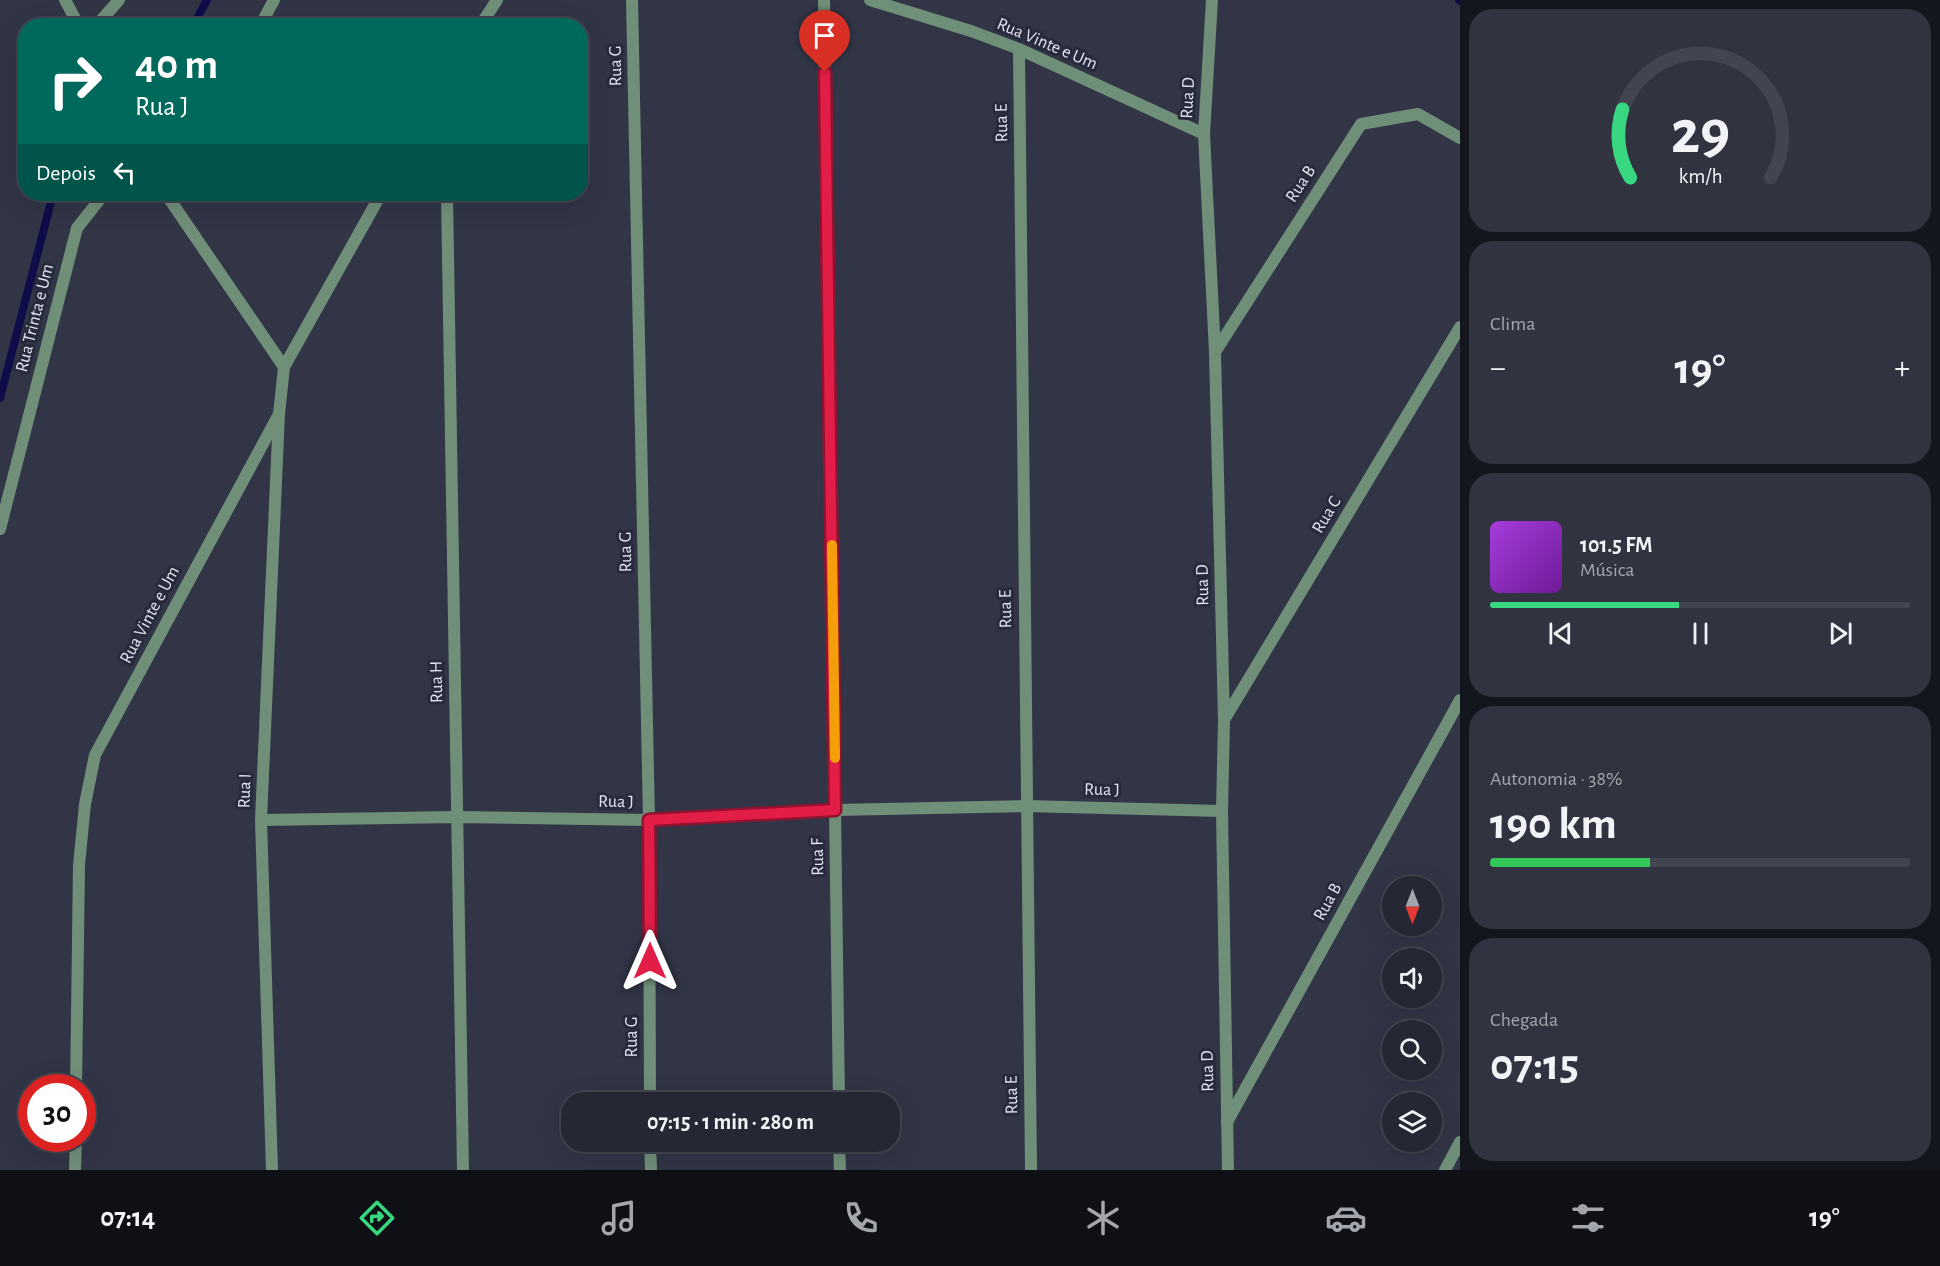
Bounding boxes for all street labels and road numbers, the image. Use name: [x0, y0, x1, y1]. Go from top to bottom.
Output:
street label: Rua Vinte e Um: [994, 15, 1100, 73]
street label: Rua G: [607, 45, 625, 87]
street label: Rua D: [1178, 77, 1198, 119]
street label: Rua E: [993, 103, 1011, 143]
street label: Rua B: [1283, 162, 1319, 206]
street label: Rua Trinta e Um: [13, 262, 57, 374]
street label: Rua C: [1309, 493, 1345, 537]
street label: Rua G: [617, 531, 635, 573]
street label: Rua Vinte e Um: [117, 563, 183, 667]
street label: Rua D: [1194, 564, 1212, 606]
street label: Rua E: [997, 589, 1015, 629]
street label: Rua H: [428, 661, 446, 703]
street label: Rua I: [235, 773, 255, 809]
street label: Rua J: [1084, 781, 1120, 799]
street label: Rua J: [598, 793, 634, 811]
street label: Rua F: [809, 838, 827, 876]
street label: Rua B: [1310, 880, 1346, 924]
street label: Rua G: [623, 1017, 641, 1057]
street label: Rua D: [1199, 1050, 1217, 1092]
street label: Rua E: [1003, 1075, 1021, 1115]

